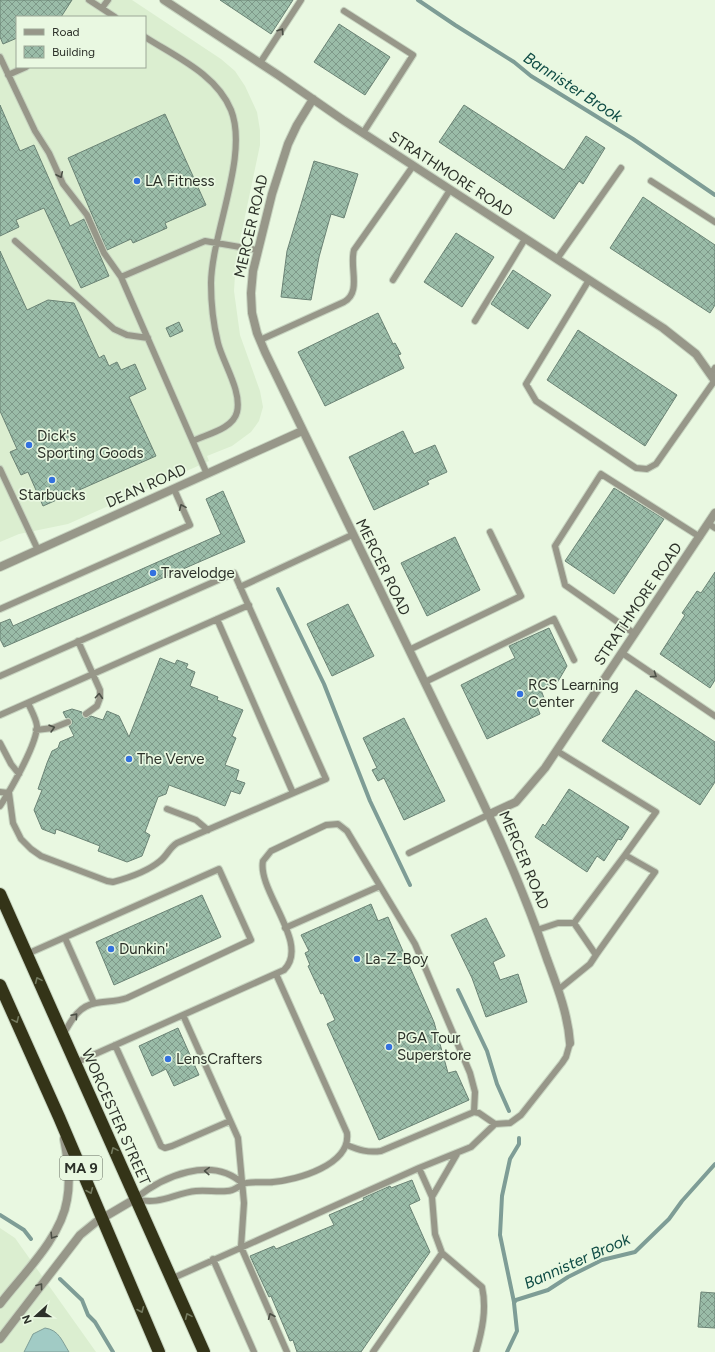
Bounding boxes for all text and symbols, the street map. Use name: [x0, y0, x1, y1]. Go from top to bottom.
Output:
legend: [16, 16, 146, 68]
text: Road: [52, 25, 80, 39]
one-way arrow: [276, 29, 283, 36]
text: Building: [52, 45, 95, 59]
water label: Bannister Brook: [520, 48, 627, 127]
street label: STRATHMORE ROAD: [386, 127, 516, 221]
one-way arrow: [55, 171, 63, 179]
place label: LA Fitness: [145, 172, 215, 190]
street label: MERCER ROAD: [230, 173, 272, 279]
marker: LA Fitness: [132, 176, 142, 186]
place label: Dick's Sporting Goods: [37, 427, 143, 462]
marker: Dick's Sporting Goods: [24, 440, 34, 450]
street label: DEAN ROAD: [103, 460, 189, 512]
marker: Starbucks: [47, 475, 57, 485]
place label: Starbucks: [18, 486, 86, 504]
one-way arrow: [179, 503, 187, 511]
street label: MERCER ROAD: [352, 516, 414, 618]
street label: STRATHMORE ROAD: [590, 539, 686, 669]
place label: Travelodge: [161, 564, 235, 582]
marker: Travelodge: [148, 568, 158, 578]
one-way arrow: [650, 670, 657, 677]
place label: RCS Learning Center: [528, 676, 619, 711]
marker: RCS Learning Center: [515, 689, 525, 699]
one-way arrow: [95, 693, 103, 699]
one-way arrow: [49, 724, 56, 733]
place label: The Verve: [137, 750, 204, 768]
marker: The Verve: [124, 754, 134, 764]
street label: MERCER ROAD: [495, 808, 553, 912]
place label: Dunkin': [119, 940, 168, 958]
marker: Dunkin': [106, 944, 116, 954]
place label: La-Z-Boy: [365, 950, 428, 968]
marker: La-Z-Boy: [352, 954, 362, 964]
one-way arrow: [35, 977, 43, 985]
one-way arrow: [71, 1013, 78, 1021]
one-way arrow: [11, 1016, 19, 1024]
place label: PGA Tour Superstore: [397, 1029, 471, 1064]
marker: PGA Tour Superstore: [384, 1042, 394, 1052]
street label: WORCESTER STREET: [78, 1046, 155, 1189]
place label: LensCrafters: [176, 1050, 262, 1068]
marker: LensCrafters: [163, 1054, 173, 1064]
one-way arrow: [111, 1147, 119, 1155]
road number: MA 9: [60, 1156, 102, 1180]
one-way arrow: [204, 1166, 210, 1175]
one-way arrow: [86, 1187, 94, 1194]
water label: Bannister Brook: [521, 1229, 634, 1293]
one-way arrow: [50, 1231, 57, 1238]
one-way arrow: [36, 1283, 43, 1290]
north arrow: [16, 1296, 56, 1336]
one-way arrow: [136, 1306, 144, 1314]
text: N: [20, 1313, 35, 1326]
one-way arrow: [185, 1313, 193, 1321]
one-way arrow: [268, 1313, 276, 1321]

